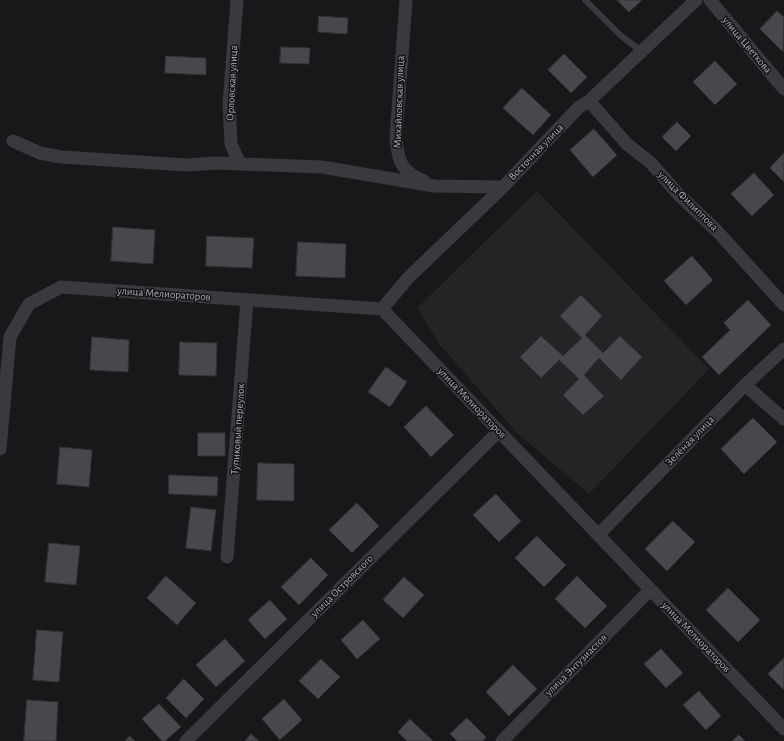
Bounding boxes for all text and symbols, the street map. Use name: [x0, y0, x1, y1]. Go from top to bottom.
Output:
street label: улица Цветкова: [719, 14, 775, 76]
street label: Орловская улица: [223, 45, 241, 121]
street label: Михайловская улица: [391, 55, 407, 149]
street label: Восточная улица: [506, 121, 566, 183]
street label: улица Филиппова: [655, 168, 721, 234]
street label: улица Мелиораторов: [117, 284, 211, 304]
street label: улица Мелиораторов: [435, 365, 509, 441]
street label: Тупиковый переулок: [228, 383, 248, 475]
street label: Зелёная улица: [663, 413, 717, 469]
street label: улица Островского: [308, 552, 376, 620]
street label: улица Мелиораторов: [659, 599, 733, 675]
street label: улица Энтузиастов: [542, 631, 610, 699]

